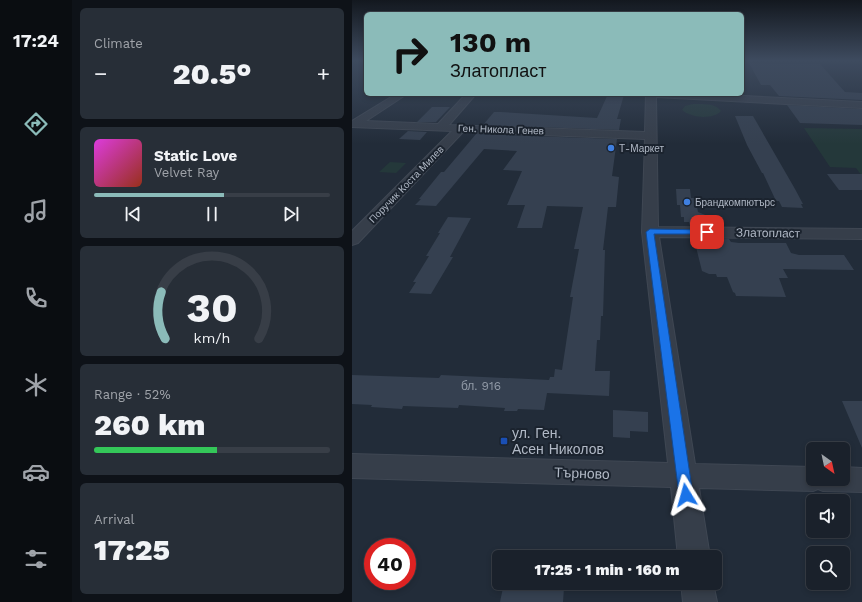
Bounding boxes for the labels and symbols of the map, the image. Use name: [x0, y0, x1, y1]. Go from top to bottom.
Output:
street label: Ген. Никола Генев: [458, 123, 544, 136]
marker: Т-Маркет: [606, 143, 616, 153]
place label: Т-Маркет: [619, 143, 664, 154]
street label: Поручик Коста Милев: [367, 144, 446, 225]
marker: Брандкомпютърс: [682, 197, 692, 207]
place label: Брандкомпютърс: [695, 197, 775, 208]
pin: [690, 215, 724, 249]
street label: Златопласт: [736, 225, 801, 241]
house number: бл. 916: [461, 379, 501, 393]
place label: ул. Ген. Асен Николов: [512, 425, 604, 457]
marker: ул. Ген. Асен Николов: [499, 436, 509, 446]
north arrow: [806, 442, 850, 486]
street label: Търново: [554, 464, 610, 482]
position arrow: [665, 474, 707, 516]
speed limit sign: 40: [364, 538, 416, 590]

